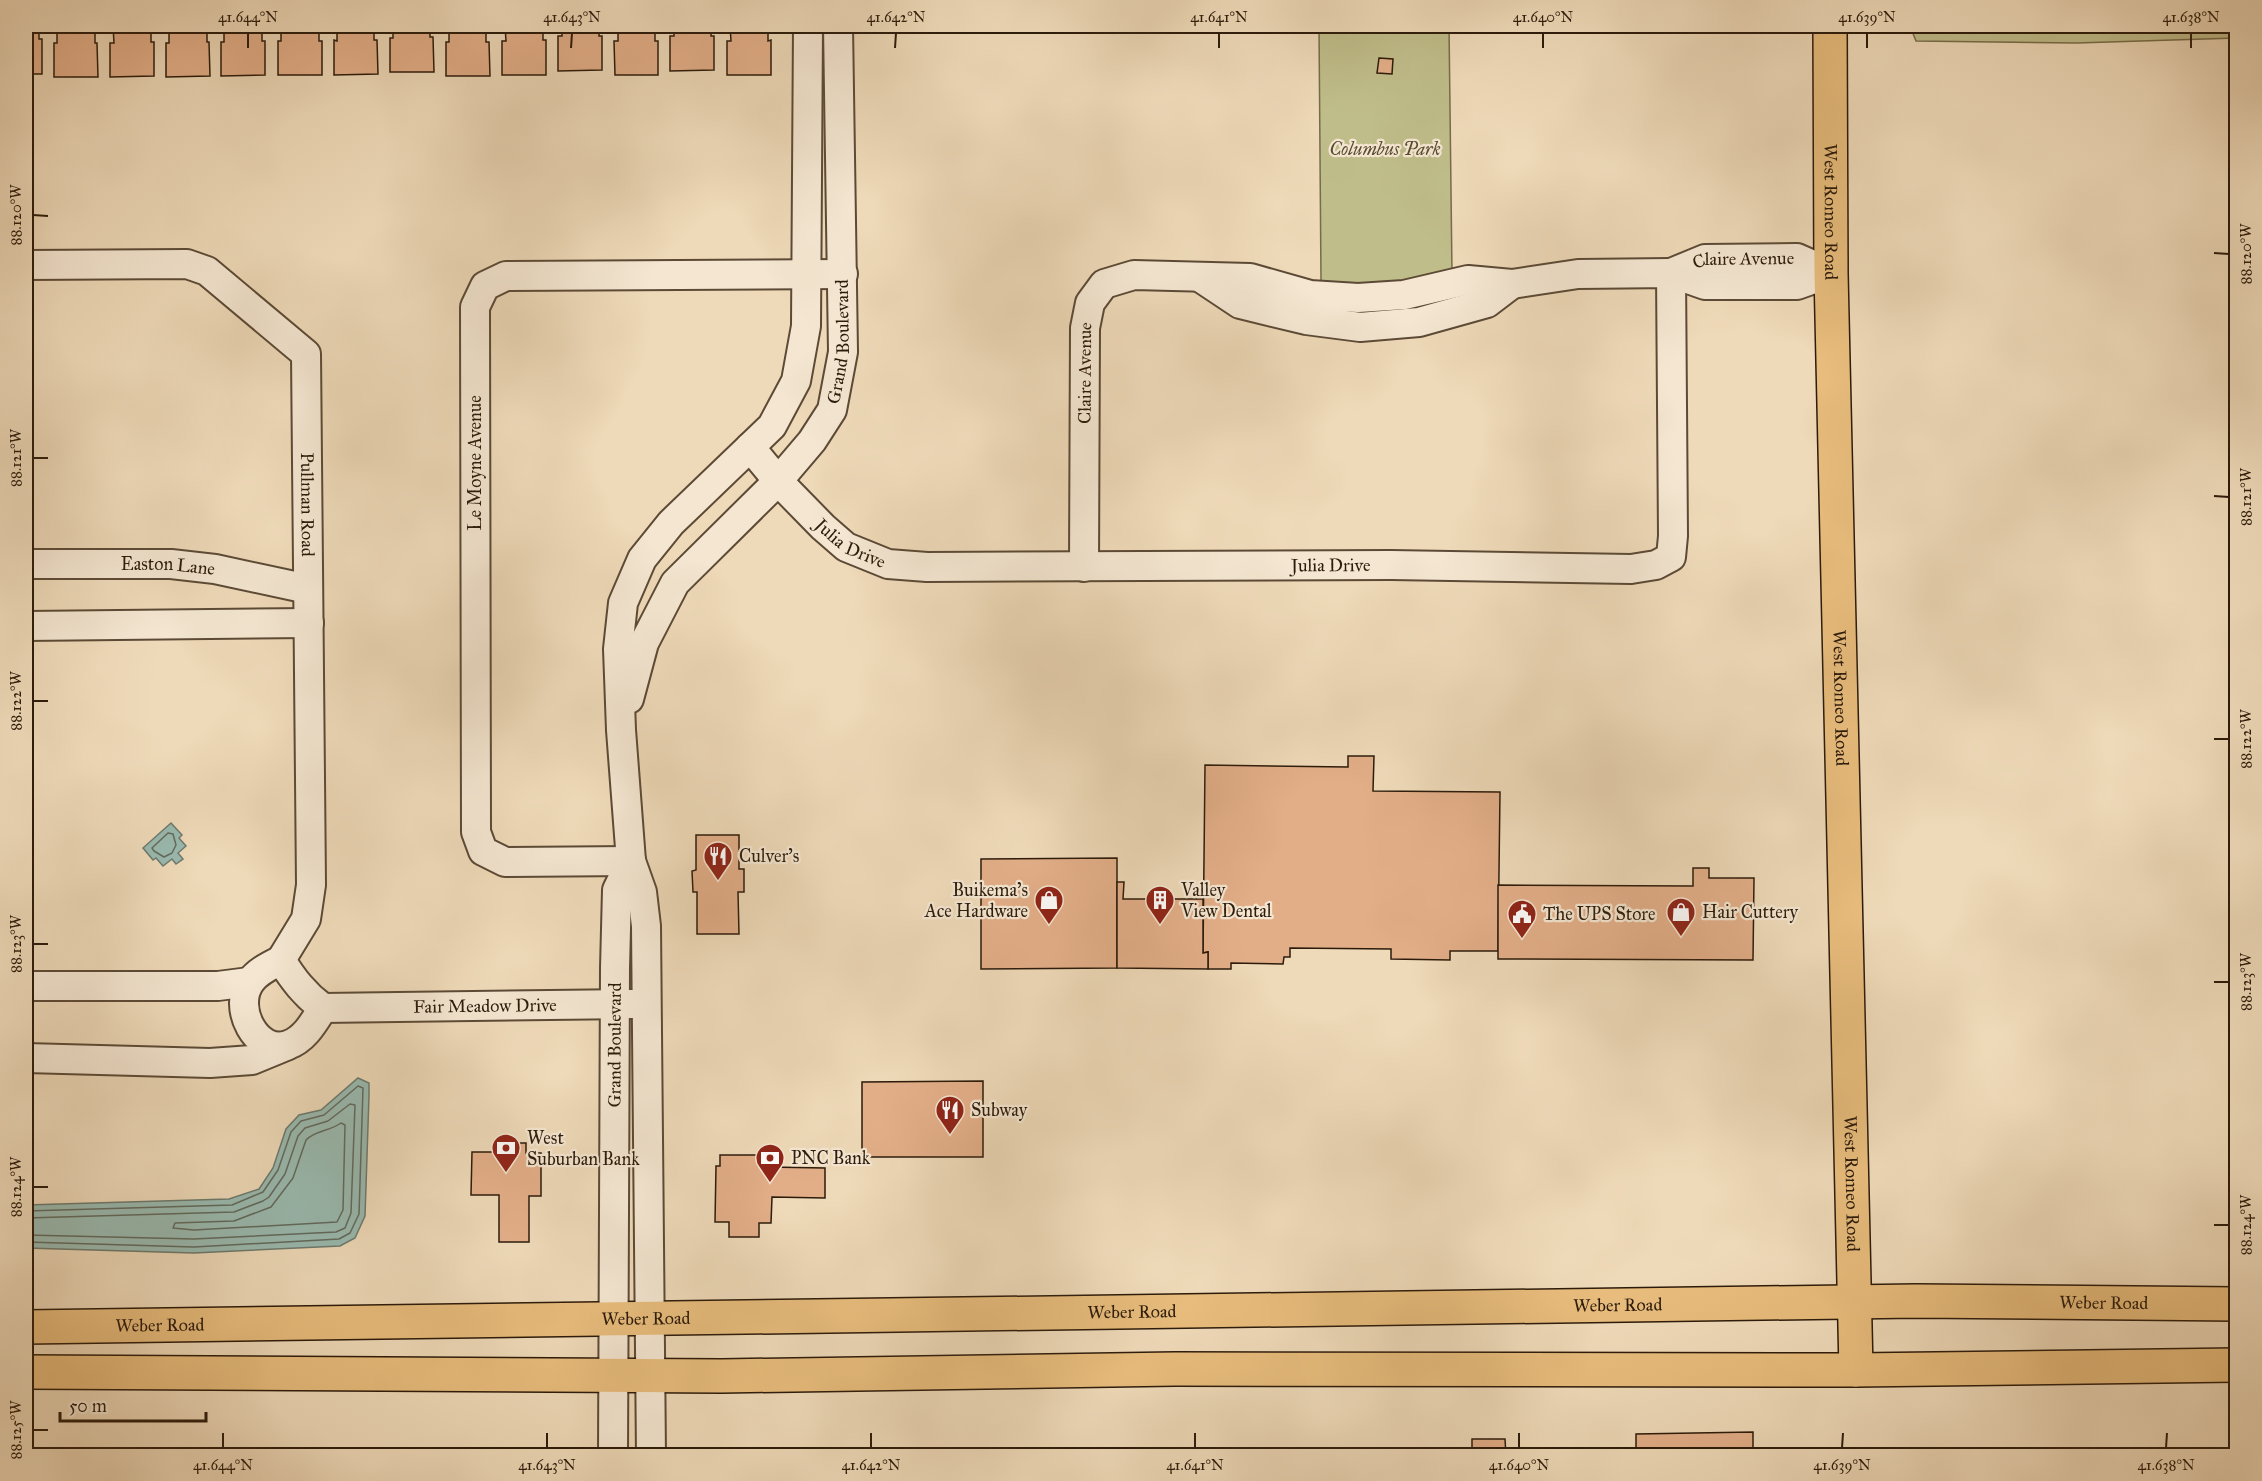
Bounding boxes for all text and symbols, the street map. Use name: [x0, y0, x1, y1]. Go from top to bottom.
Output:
text: 41.644°N: [218, 8, 278, 26]
text: 41.643°N: [543, 8, 601, 26]
text: 41.642°N: [867, 8, 926, 26]
text: 41.641°N: [1190, 8, 1248, 26]
text: 41.640°N: [1513, 8, 1573, 26]
text: 41.639°N: [1838, 8, 1896, 26]
text: 41.638°N: [2162, 8, 2220, 26]
park label: Columbus Park: [1329, 138, 1441, 160]
street label: West Romeo Road: [1819, 144, 1842, 280]
text: 88.120°W: [7, 184, 25, 245]
text: 88.120°W: [2237, 223, 2255, 284]
street label: Claire Avenue: [1689, 247, 1794, 274]
street label: Grand Boulevard: [822, 279, 854, 406]
street label: Claire Avenue: [1074, 320, 1097, 424]
street label: Le Moyne Avenue: [464, 395, 486, 531]
text: 88.121°W: [7, 428, 25, 487]
street label: Pullman Road: [296, 452, 319, 557]
text: 88.121°W: [2237, 467, 2255, 526]
street label: Julia Drive: [808, 513, 889, 573]
street label: Easton Lane: [121, 553, 216, 580]
street label: Julia Drive: [1289, 554, 1370, 577]
street label: West Romeo Road: [1828, 629, 1853, 766]
text: 88.122°W: [7, 671, 25, 731]
text: 88.122°W: [2237, 709, 2255, 769]
restaurant icon: Culver's: [702, 840, 734, 882]
place label: Culver's: [739, 845, 799, 867]
place label: Buikema's Ace Hardware: [924, 879, 1028, 922]
place label: Valley View Dental: [1180, 879, 1272, 922]
shop icon: Buikema's Ace Hardware: [1033, 884, 1065, 926]
building icon: Valley View Dental: [1144, 884, 1176, 926]
shop icon: Hair Cuttery: [1665, 896, 1697, 938]
public building icon: The UPS Store: [1506, 898, 1538, 940]
place label: Hair Cuttery: [1702, 901, 1799, 923]
place label: The UPS Store: [1543, 903, 1655, 925]
text: 88.123°W: [7, 914, 25, 973]
text: 88.123°W: [2237, 952, 2255, 1011]
street label: Grand Boulevard: [603, 982, 626, 1108]
street label: Fair Meadow Drive: [413, 994, 557, 1018]
restaurant icon: Subway: [934, 1094, 966, 1136]
place label: Subway: [971, 1099, 1028, 1121]
street label: West Romeo Road: [1839, 1115, 1864, 1252]
place label: West Suburban Bank: [527, 1127, 640, 1170]
bank icon: West Suburban Bank: [490, 1132, 522, 1174]
bank icon: PNC Bank: [754, 1142, 786, 1184]
place label: PNC Bank: [791, 1147, 871, 1169]
text: 88.124°W: [7, 1156, 25, 1217]
text: 88.124°W: [2237, 1194, 2255, 1255]
street label: Weber Road: [2059, 1291, 2148, 1314]
street label: Weber Road: [1573, 1293, 1663, 1317]
street label: Weber Road: [1087, 1300, 1177, 1323]
street label: Weber Road: [601, 1307, 691, 1330]
street label: Weber Road: [115, 1314, 205, 1337]
scale bar: [60, 1385, 206, 1423]
text: 50 m: [69, 1395, 107, 1417]
text: 88.125°W: [7, 1400, 25, 1459]
text: 41.644°N: [193, 1456, 253, 1474]
text: 41.643°N: [518, 1456, 576, 1474]
text: 41.642°N: [842, 1456, 901, 1474]
text: 41.641°N: [1166, 1456, 1224, 1474]
text: 41.640°N: [1489, 1456, 1549, 1474]
text: 41.639°N: [1813, 1456, 1871, 1474]
text: 41.638°N: [2137, 1456, 2195, 1474]

